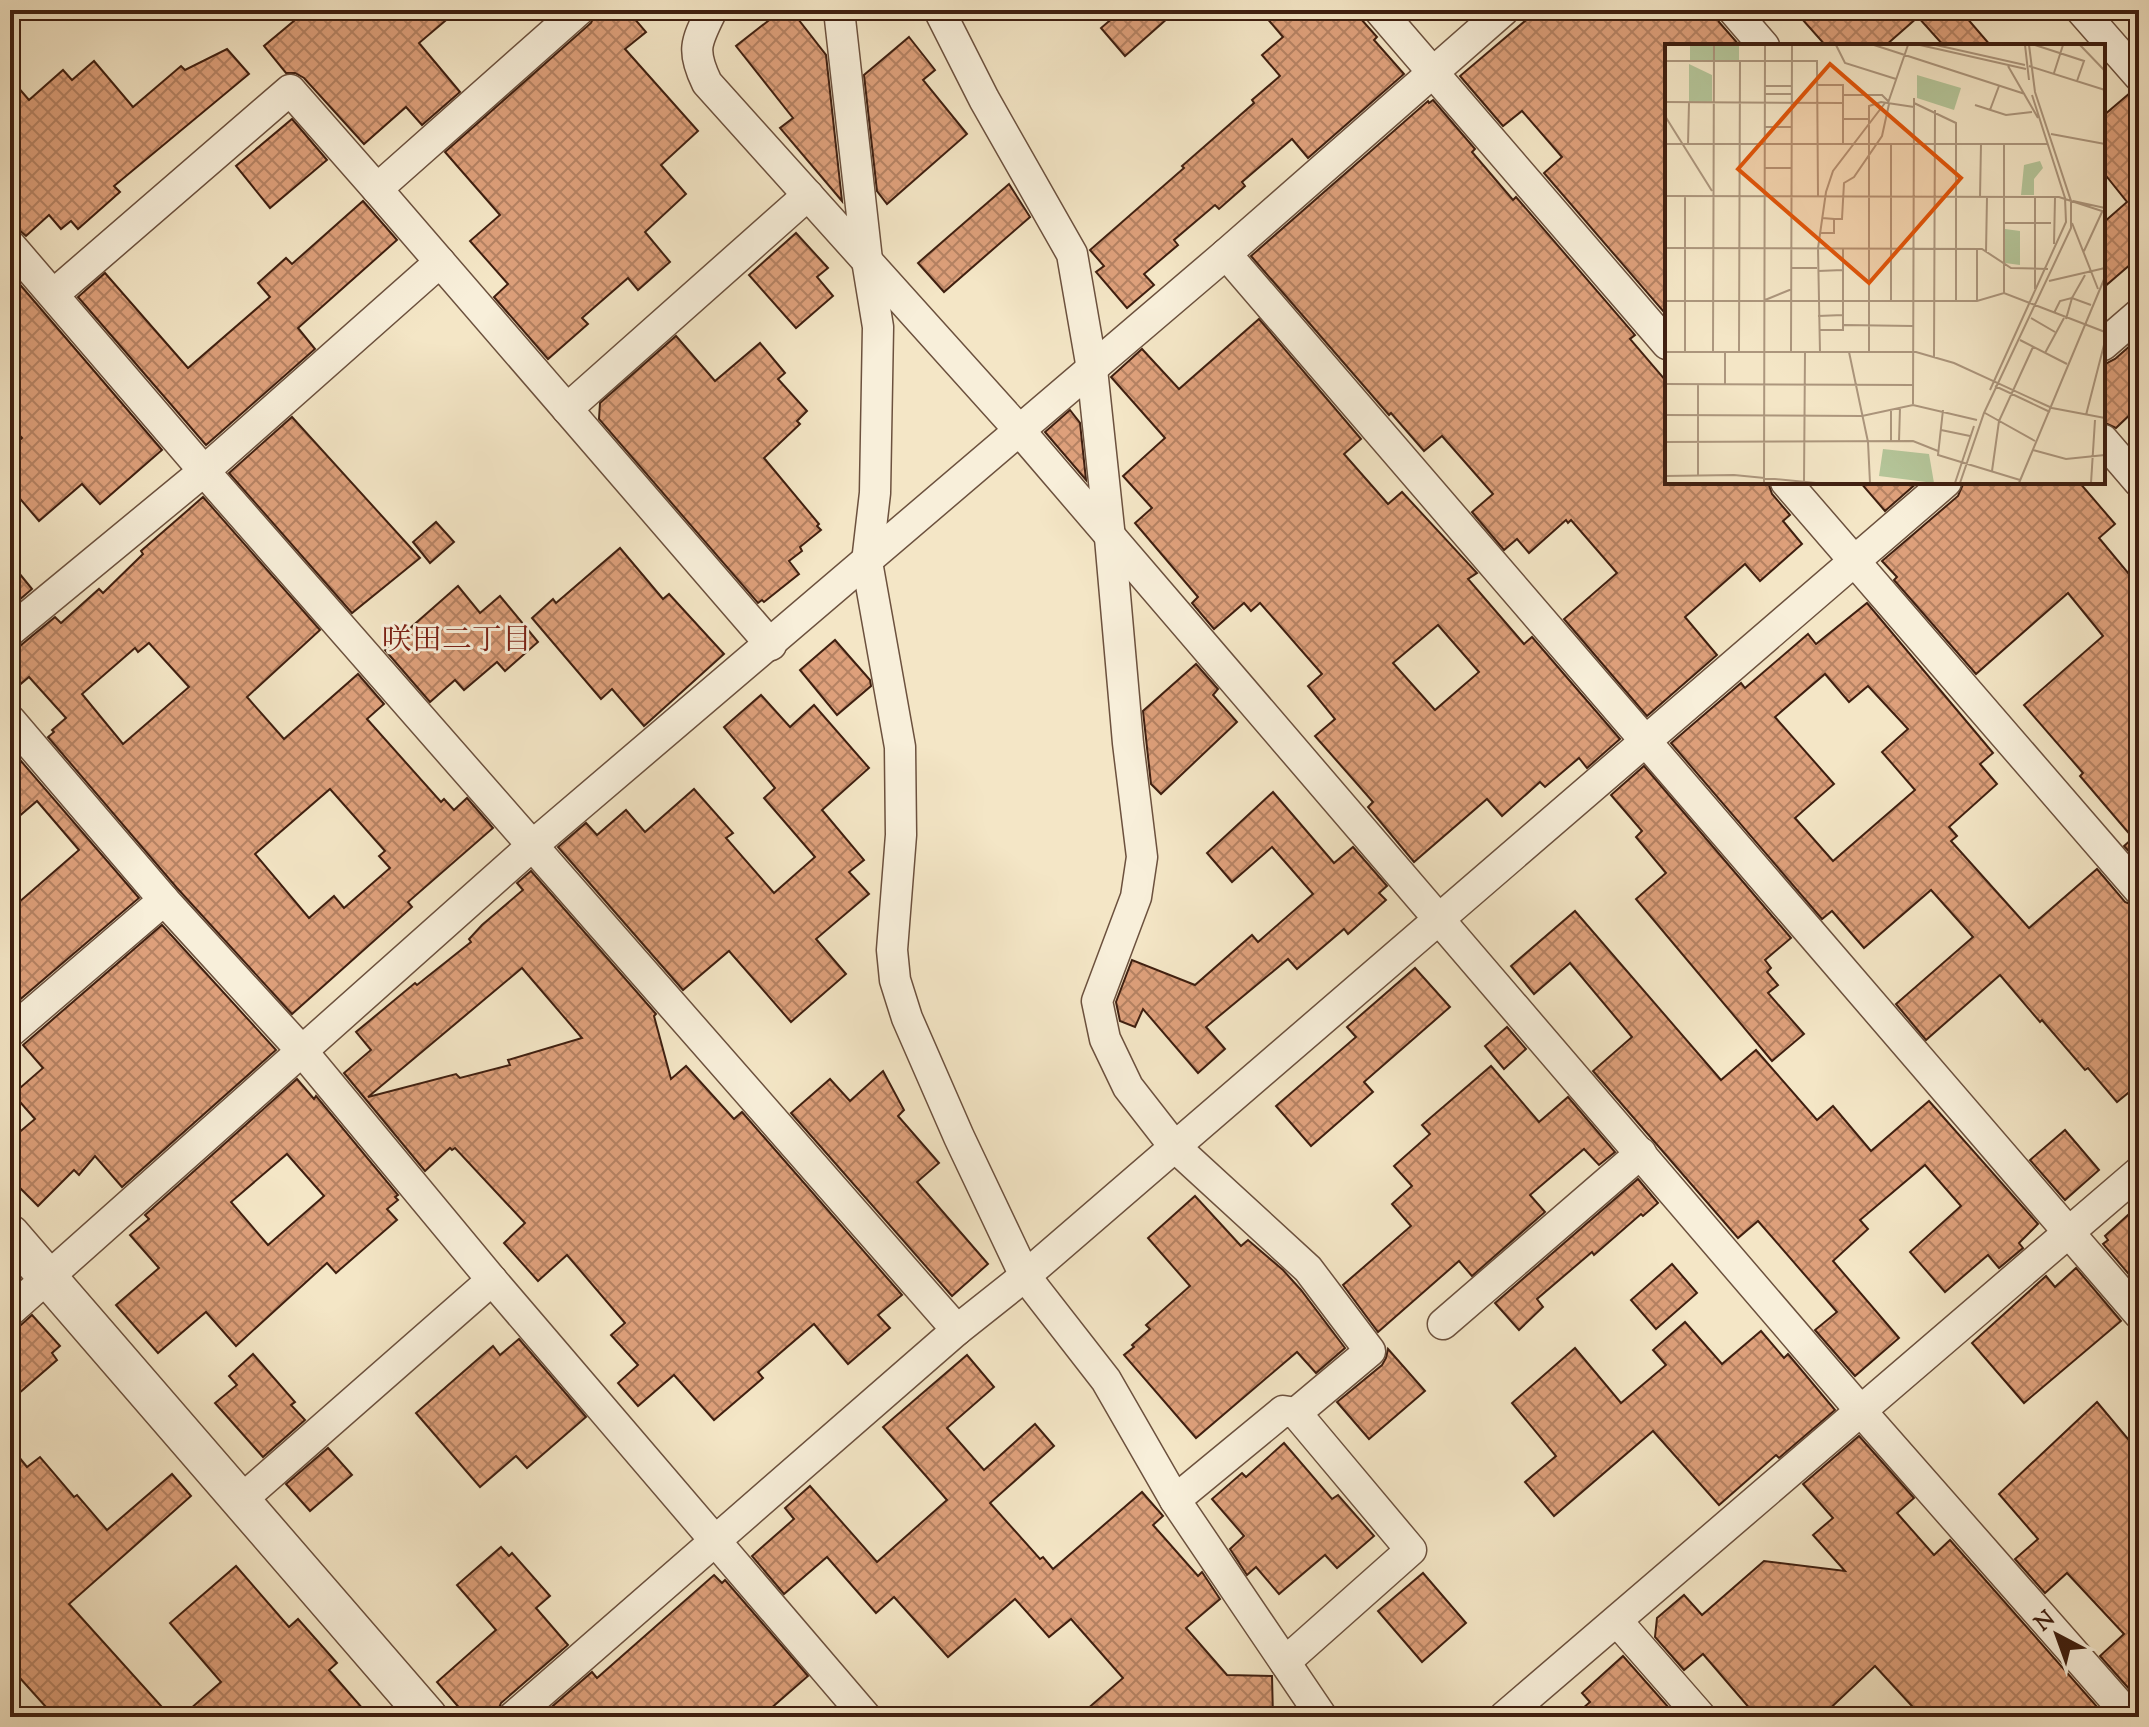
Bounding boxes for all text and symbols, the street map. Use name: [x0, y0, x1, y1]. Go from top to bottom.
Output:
inset map: [1665, 44, 2105, 484]
district label: 咲田二丁目: [382, 620, 532, 663]
north arrow: [2017, 1595, 2097, 1675]
text: N: [2029, 1604, 2063, 1640]

